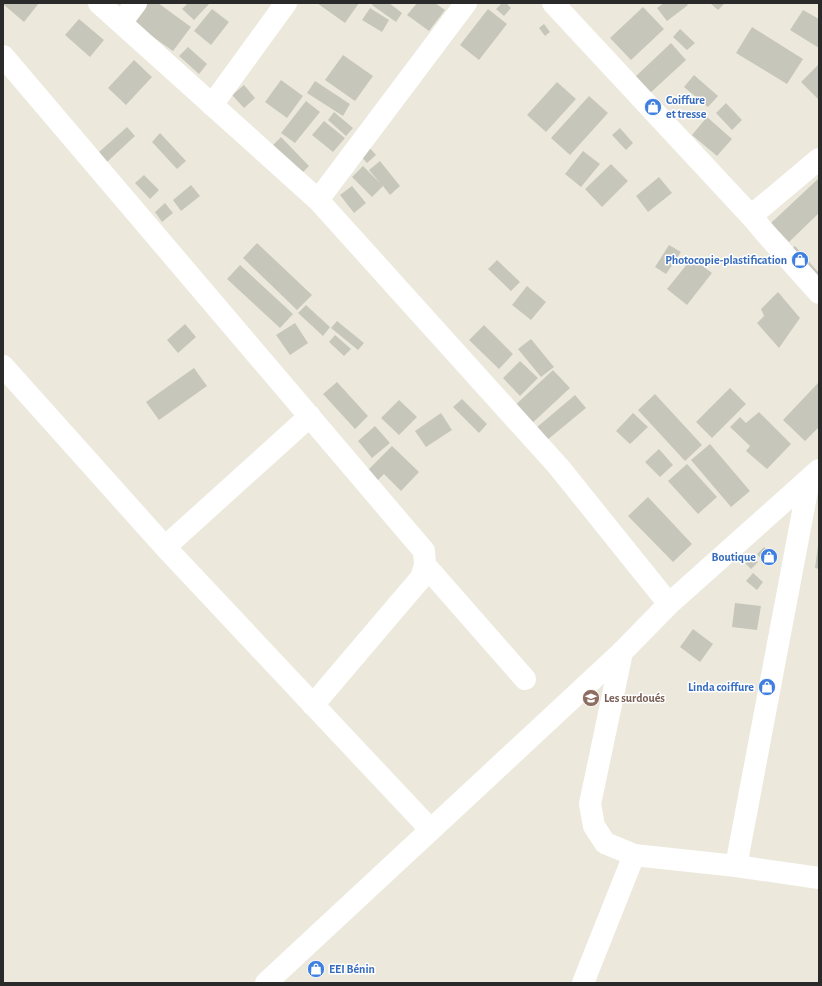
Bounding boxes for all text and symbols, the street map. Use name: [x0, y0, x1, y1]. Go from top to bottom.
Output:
place label: Coiffure et tresse: [666, 94, 707, 120]
shop icon: Coiffure et tresse: [643, 97, 663, 117]
shop icon: Photocopie-plastification: [790, 250, 810, 270]
place label: Photocopie-plastification: [665, 254, 787, 266]
shop icon: Boutique: [759, 547, 779, 567]
place label: Boutique: [712, 551, 756, 563]
shop icon: Linda coiffure: [757, 677, 777, 697]
place label: Linda coiffure: [688, 681, 754, 693]
school or university icon: Les surdoués: [581, 688, 601, 708]
place label: Les surdoués: [604, 692, 665, 704]
shop icon: EEI Bénin: [306, 959, 326, 979]
place label: EEI Bénin: [329, 963, 375, 975]

